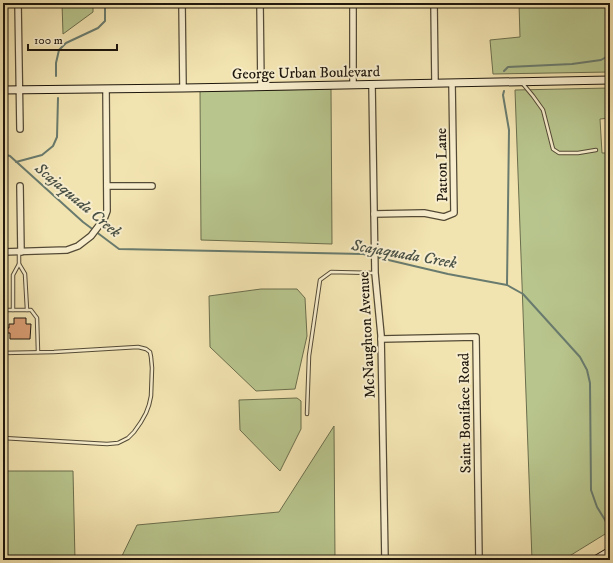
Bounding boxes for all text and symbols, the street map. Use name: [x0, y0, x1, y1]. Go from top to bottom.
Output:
scale bar: [28, 26, 117, 52]
text: 100 m: [34, 33, 63, 48]
street label: George Urban Boulevard: [232, 62, 381, 84]
street label: Patton Lane: [432, 128, 452, 202]
water label: Scajaquada Creek: [30, 158, 125, 242]
water label: Scajaquada Creek: [349, 235, 458, 273]
street label: McNaughton Avenue: [354, 271, 380, 399]
street label: Saint Boniface Road: [454, 352, 476, 473]

